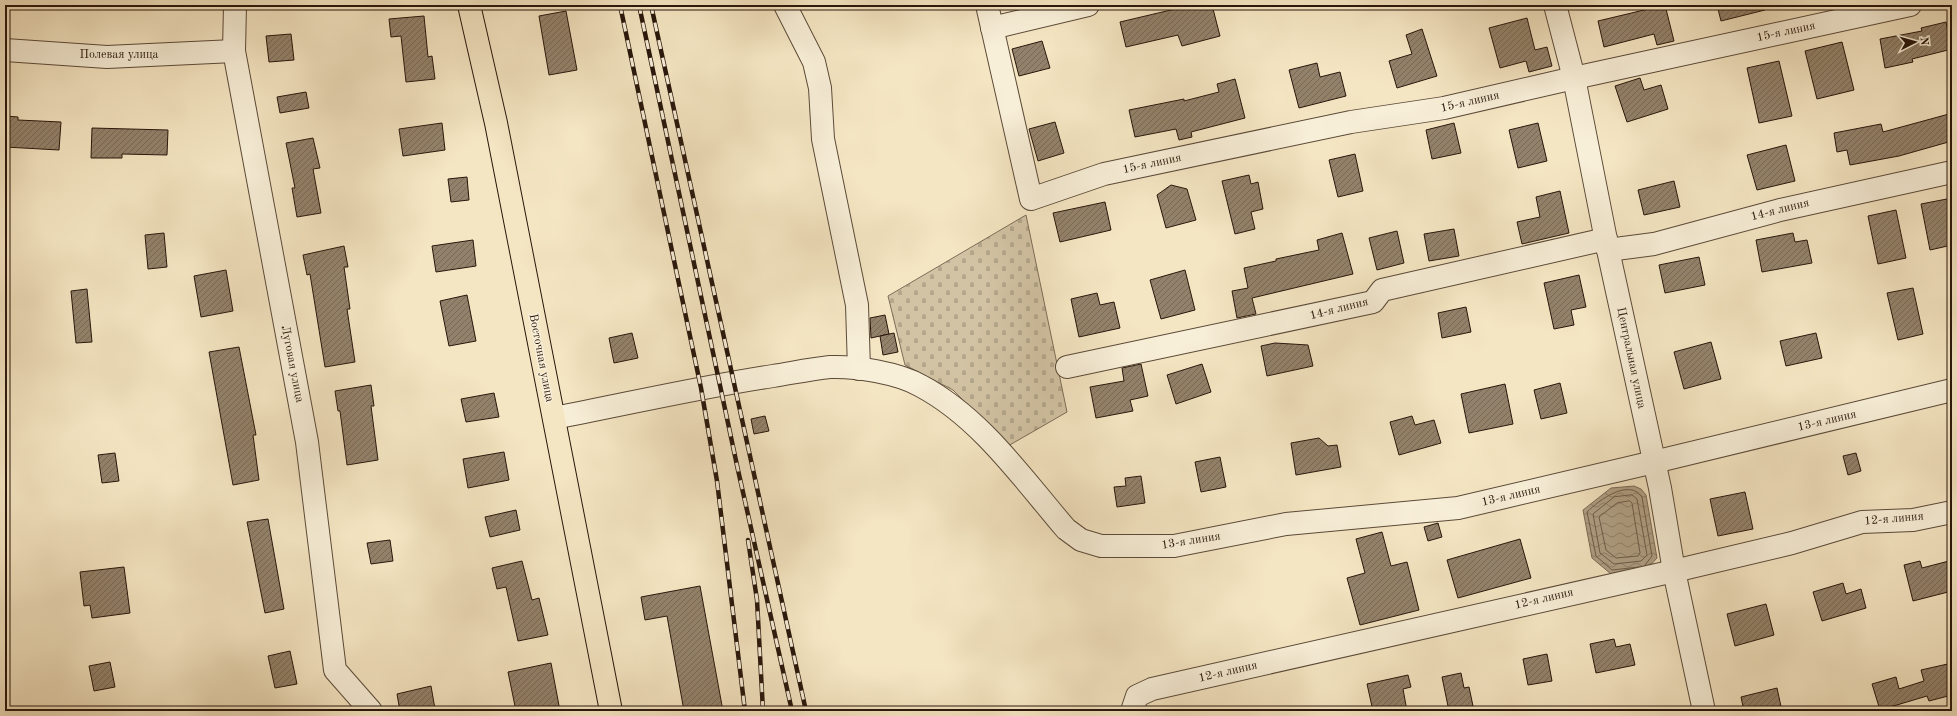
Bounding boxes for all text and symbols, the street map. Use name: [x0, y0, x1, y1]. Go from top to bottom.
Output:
street label: 15-я линия: [1755, 19, 1816, 44]
north arrow: [1895, 22, 1935, 62]
text: N: [1918, 36, 1929, 46]
street label: Полевая улица: [80, 49, 159, 61]
street label: 15-я линия: [1439, 88, 1500, 115]
street label: 15-я линия: [1121, 151, 1182, 176]
street label: 14-я линия: [1750, 197, 1810, 223]
street label: 14-я линия: [1309, 296, 1369, 322]
street label: Центральная улица: [1614, 306, 1648, 410]
street label: Восточная улица: [527, 313, 555, 403]
street label: Луговая улица: [279, 324, 305, 404]
street label: 13-я линия: [1797, 408, 1857, 434]
street label: 13-я линия: [1481, 483, 1541, 509]
street label: 12-я линия: [1864, 510, 1924, 528]
street label: 13-я линия: [1161, 530, 1221, 552]
street label: 12-я линия: [1514, 586, 1574, 612]
street label: 12-я линия: [1198, 659, 1258, 685]

